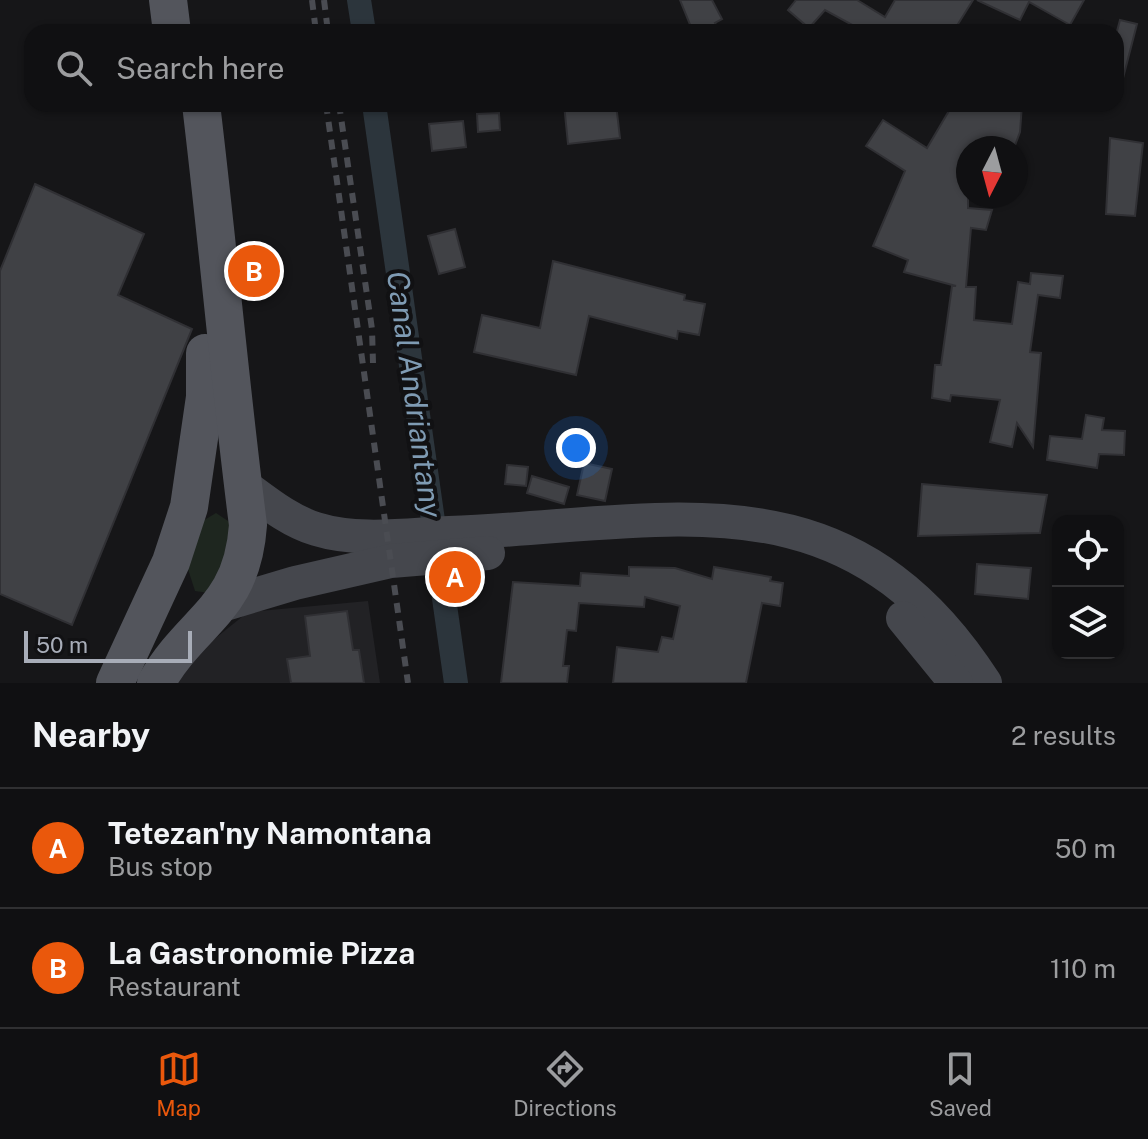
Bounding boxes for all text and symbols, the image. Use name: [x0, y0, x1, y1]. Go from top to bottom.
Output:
search box: [24, 24, 1124, 112]
icon: search: [52, 46, 96, 90]
text: Search here: [116, 50, 284, 86]
north arrow: [956, 136, 1028, 208]
pin: B: [228, 241, 280, 301]
water label: Canal Andriantany: [380, 268, 450, 520]
your location: [556, 428, 596, 468]
map controls: [1052, 515, 1124, 659]
button: locate: [1052, 515, 1124, 587]
pin: A: [429, 547, 481, 607]
button: layers: [1052, 587, 1124, 659]
scale bar: [24, 627, 192, 663]
text: 50 m: [36, 632, 88, 658]
text: Nearby: [32, 715, 150, 755]
text: 2 results: [1011, 720, 1116, 751]
text: Tetezan'ny Namontana: [108, 815, 432, 851]
text: A: [49, 833, 67, 864]
text: 50 m: [1055, 833, 1116, 864]
text: Bus stop: [108, 851, 213, 882]
text: La Gastronomie Pizza: [108, 935, 415, 971]
text: B: [49, 953, 67, 984]
text: 110 m: [1050, 953, 1116, 984]
text: Restaurant: [108, 971, 241, 1002]
tab: Map: [156, 1047, 201, 1121]
tab: Directions: [513, 1047, 617, 1121]
tab: Saved: [929, 1047, 992, 1121]

